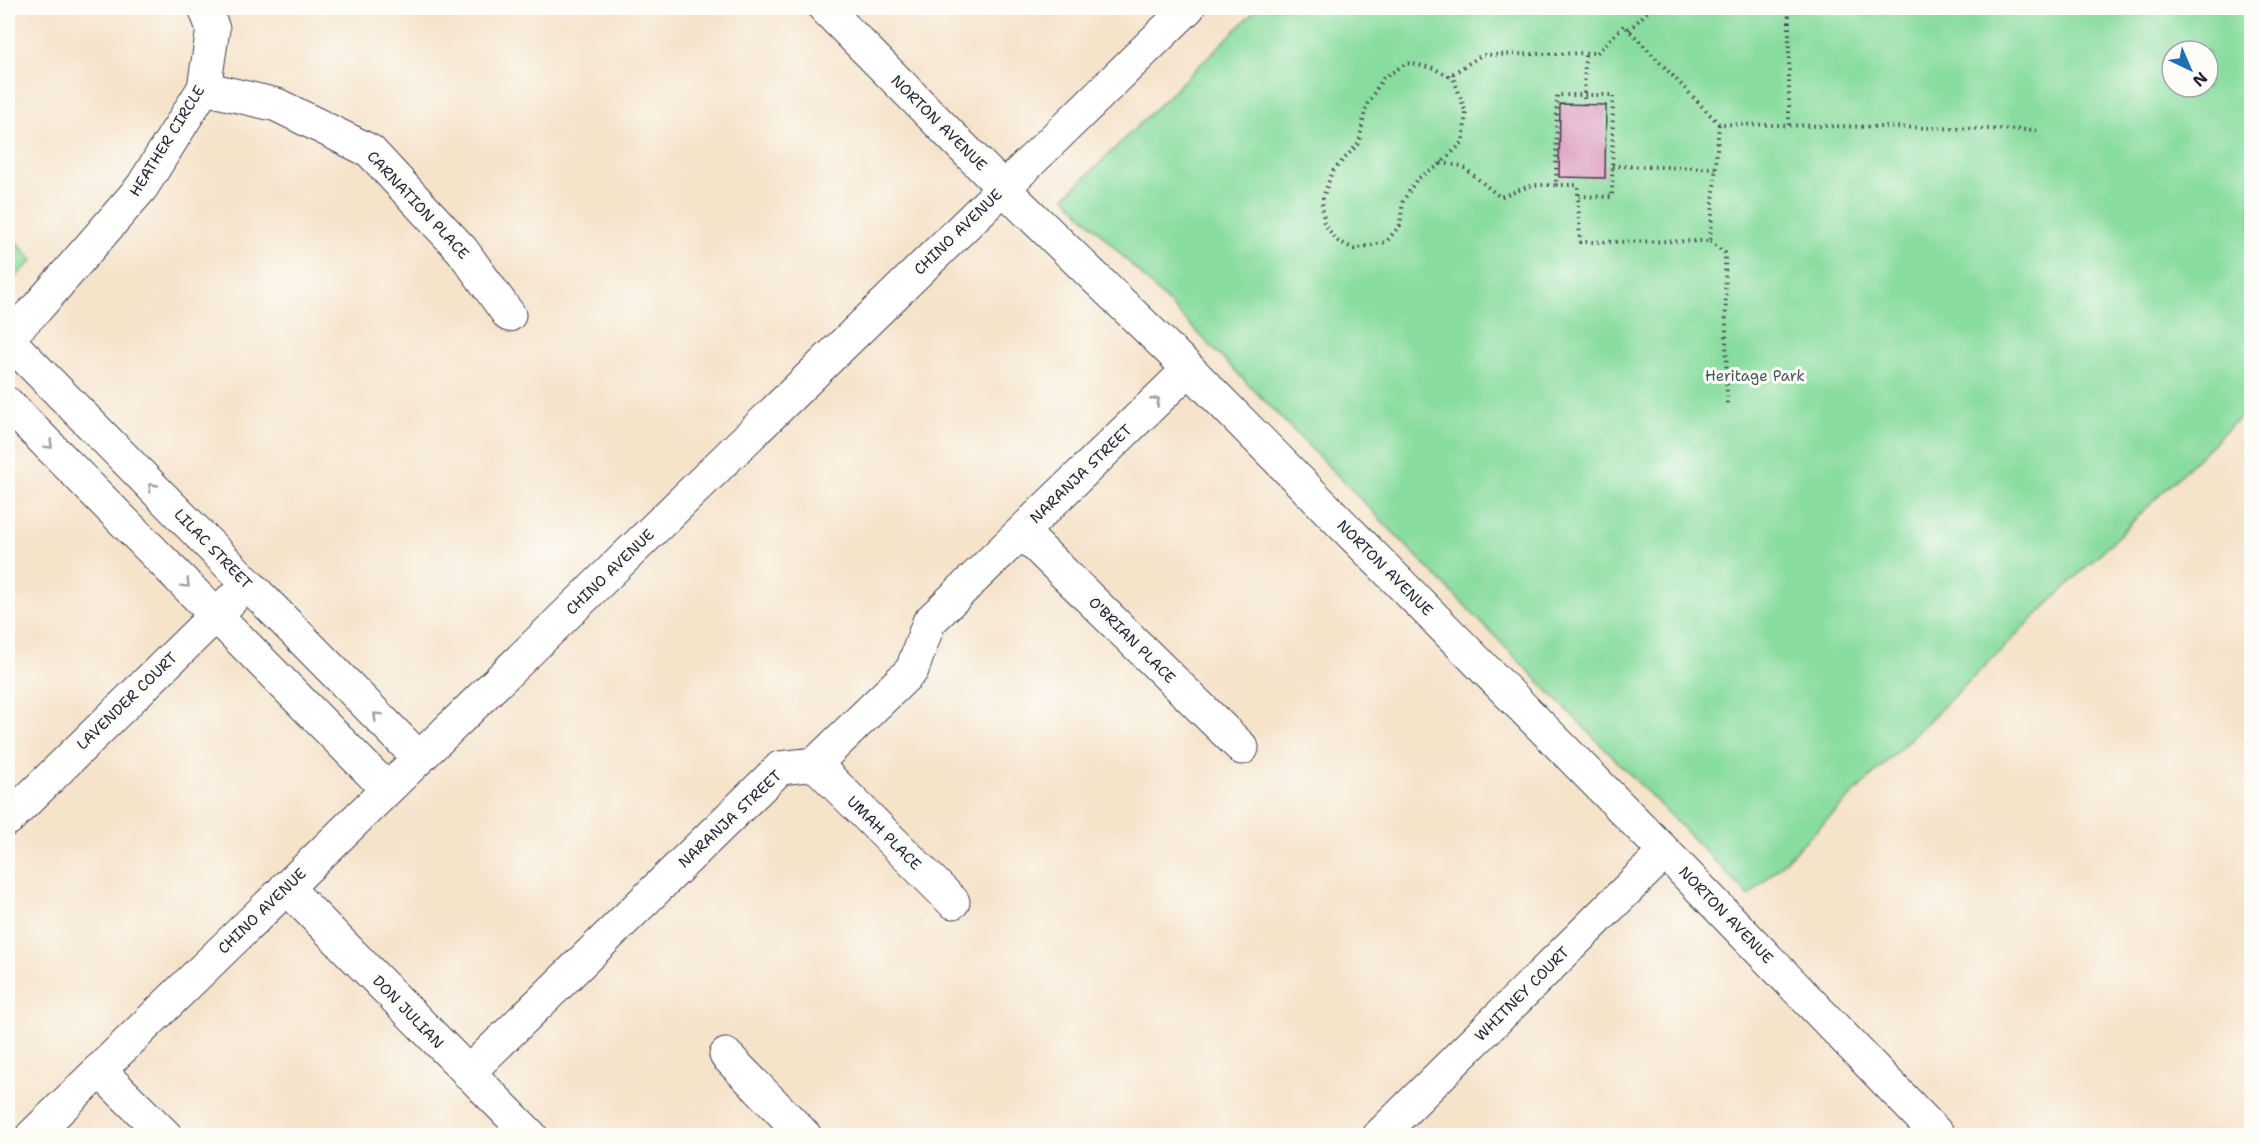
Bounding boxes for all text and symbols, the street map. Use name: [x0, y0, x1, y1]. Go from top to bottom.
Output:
north arrow: [2160, 39, 2220, 99]
text: N: [2188, 67, 2212, 91]
street label: NORTON AVENUE: [887, 71, 991, 175]
street label: HEATHER CIRCLE: [125, 82, 209, 200]
street label: CARNATION PLACE: [363, 147, 473, 263]
street label: CHINO AVENUE: [910, 185, 1006, 279]
park label: Heritage Park: [1705, 366, 1805, 386]
one-way arrow: [1148, 397, 1159, 408]
street label: NARANJA STREET: [1026, 420, 1136, 528]
one-way arrow: [41, 438, 52, 449]
one-way arrow: [149, 484, 160, 495]
street label: LILAC STREET: [170, 505, 256, 593]
street label: NORTON AVENUE: [1333, 516, 1437, 620]
street label: CHINO AVENUE: [562, 525, 658, 619]
one-way arrow: [179, 577, 189, 588]
street label: O'BRIAN PLACE: [1084, 592, 1180, 688]
street label: LAVENDER COURT: [72, 648, 182, 754]
one-way arrow: [374, 713, 385, 724]
street label: NARANJA STREET: [674, 766, 786, 872]
street label: UMAH PLACE: [843, 792, 925, 874]
street label: NORTON AVENUE: [1674, 862, 1778, 968]
street label: CHINO AVENUE: [214, 864, 310, 958]
street label: WHITNEY COURT: [1470, 942, 1574, 1046]
street label: DON JULIAN: [368, 971, 448, 1053]

